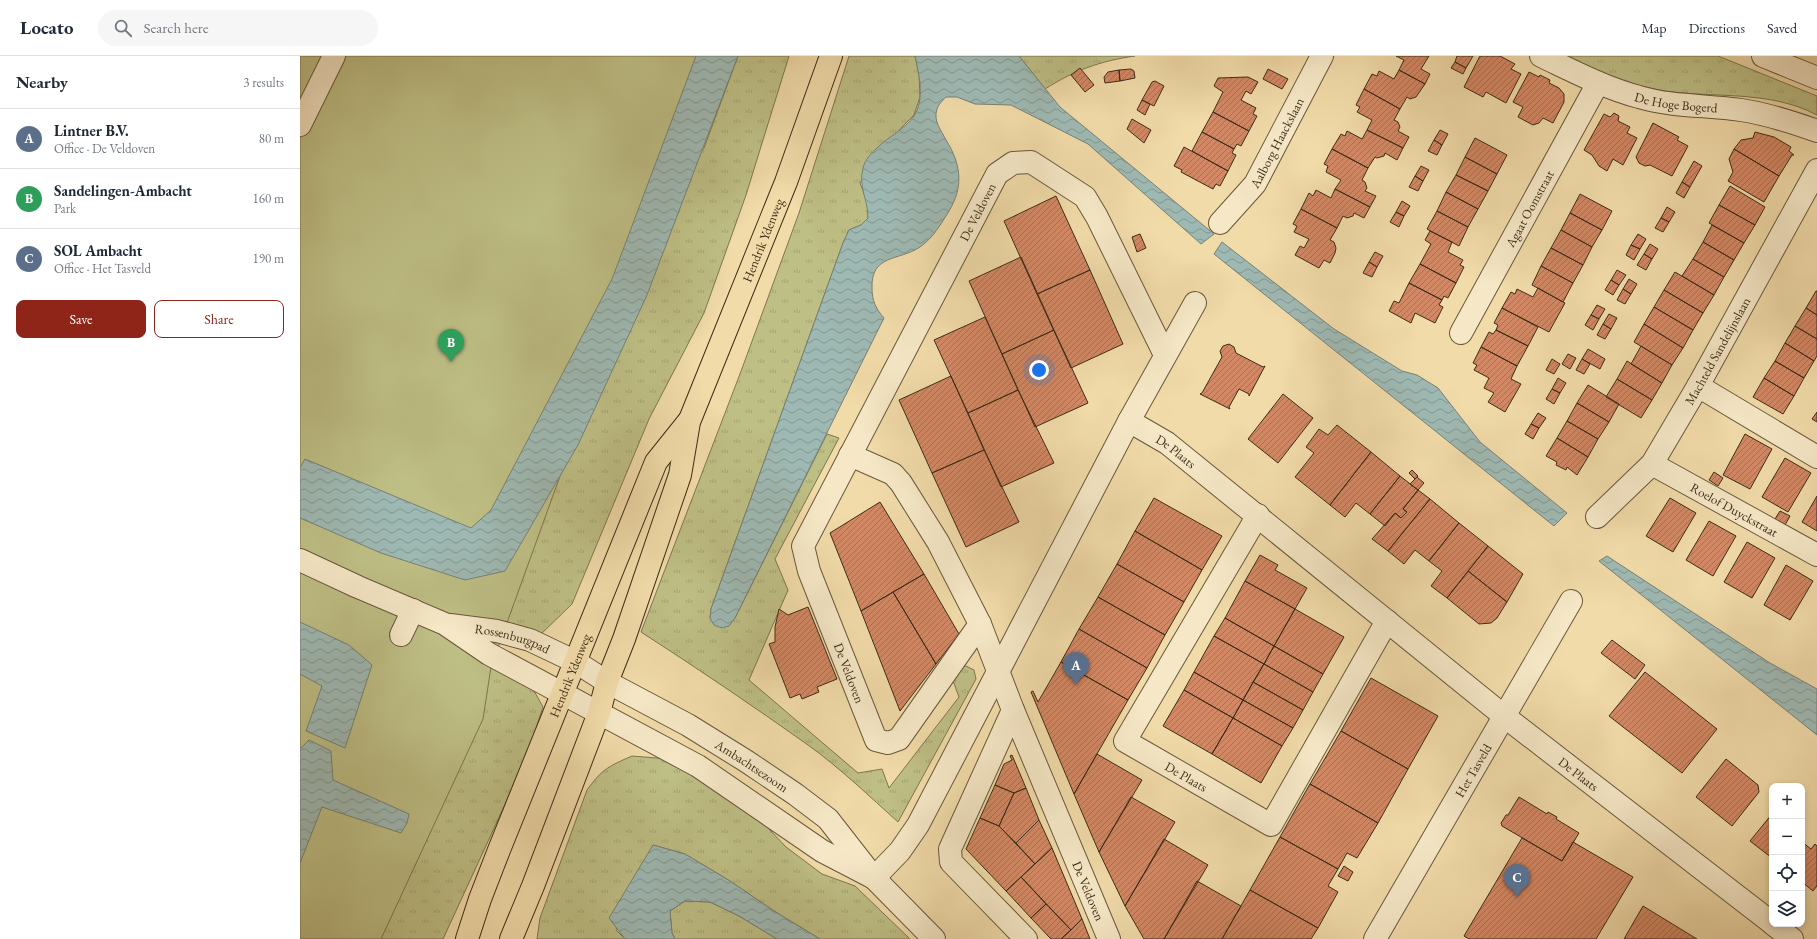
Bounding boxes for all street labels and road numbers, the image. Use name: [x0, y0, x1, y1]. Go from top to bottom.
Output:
street label: De Hoge Bogerd: [1633, 88, 1719, 116]
street label: Aalborg Haackslaan: [1245, 94, 1307, 192]
street label: Agaat Oomstraat: [1501, 167, 1557, 251]
street label: De Veldoven: [955, 180, 999, 244]
street label: Hendrik Ydenweg: [738, 195, 787, 285]
street label: Machteld Sandelijnslaan: [1680, 294, 1754, 408]
street label: De Plaats: [1153, 430, 1200, 472]
street label: Roelof Duyckstraat: [1687, 478, 1781, 540]
street label: Rossenburgpad: [474, 620, 553, 657]
street label: Hendrik Ydenweg: [545, 631, 594, 720]
street label: De Veldoven: [830, 640, 868, 706]
street label: Ambachtsezoom: [711, 735, 792, 796]
street label: Het Tasveld: [1451, 740, 1495, 800]
street label: De Plaats: [1555, 753, 1602, 795]
street label: De Plaats: [1162, 757, 1211, 795]
street label: De Veldoven: [1069, 858, 1109, 923]

